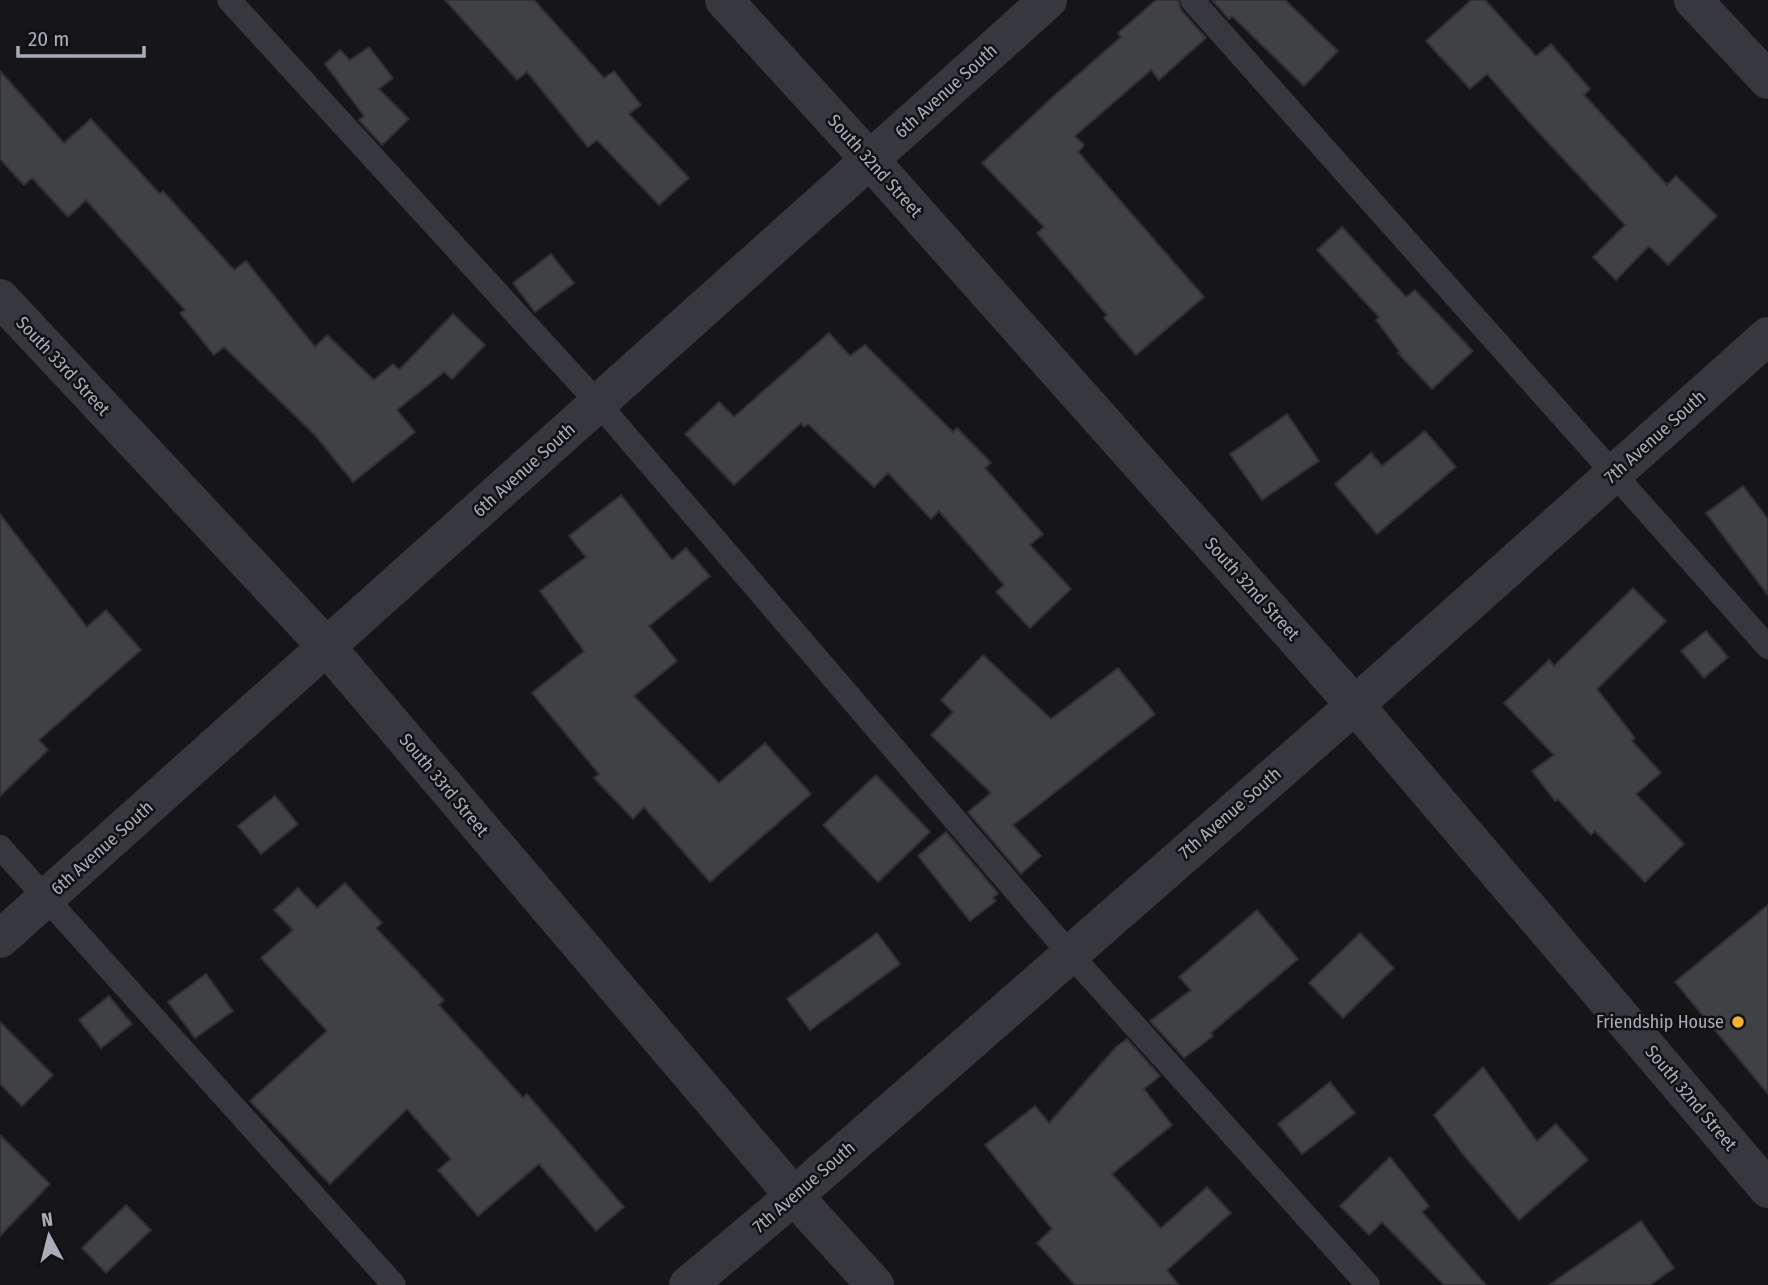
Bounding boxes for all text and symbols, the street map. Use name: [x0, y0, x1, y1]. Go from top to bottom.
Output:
scale bar: [18, 14, 144, 58]
text: 20 m: [28, 26, 69, 52]
street label: 6th Avenue South: [890, 39, 1002, 143]
street label: South 32nd Street: [823, 110, 927, 222]
street label: South 33rd Street: [11, 312, 115, 420]
street label: 7th Avenue South: [1600, 386, 1710, 488]
street label: 6th Avenue South: [468, 418, 580, 522]
street label: South 32nd Street: [1200, 533, 1304, 645]
street label: South 33rd Street: [395, 729, 493, 841]
street label: 7th Avenue South: [1174, 763, 1286, 863]
street label: 6th Avenue South: [46, 796, 158, 900]
place label: Friendship House: [1596, 1011, 1724, 1033]
marker: Friendship House: [1730, 1014, 1746, 1030]
street label: South 32nd Street: [1640, 1041, 1742, 1155]
street label: 7th Avenue South: [748, 1137, 860, 1237]
north arrow: [14, 1201, 84, 1271]
text: N: [40, 1208, 54, 1232]

